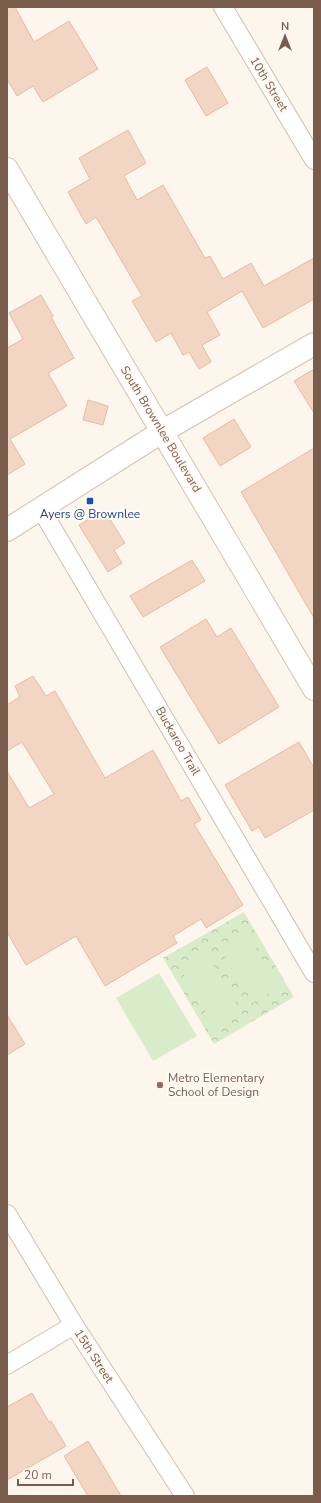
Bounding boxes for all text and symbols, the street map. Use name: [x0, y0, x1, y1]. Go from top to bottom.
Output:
north arrow: [265, 16, 305, 56]
text: N: [281, 19, 289, 34]
street label: 10th Street: [246, 54, 292, 115]
street label: South Brownlee Boulevard: [117, 363, 205, 495]
marker: Ayers @ Brownlee: [85, 496, 95, 506]
place label: Ayers @ Brownlee: [40, 506, 140, 522]
street label: Buckaroo Trail: [152, 704, 204, 779]
place label: Metro Elementary School of Design: [168, 1070, 265, 1100]
marker: Metro Elementary School of Design: [155, 1080, 165, 1090]
street label: 15th Street: [71, 1326, 118, 1387]
scale bar: [18, 1461, 73, 1487]
text: 20 m: [24, 1467, 52, 1483]

